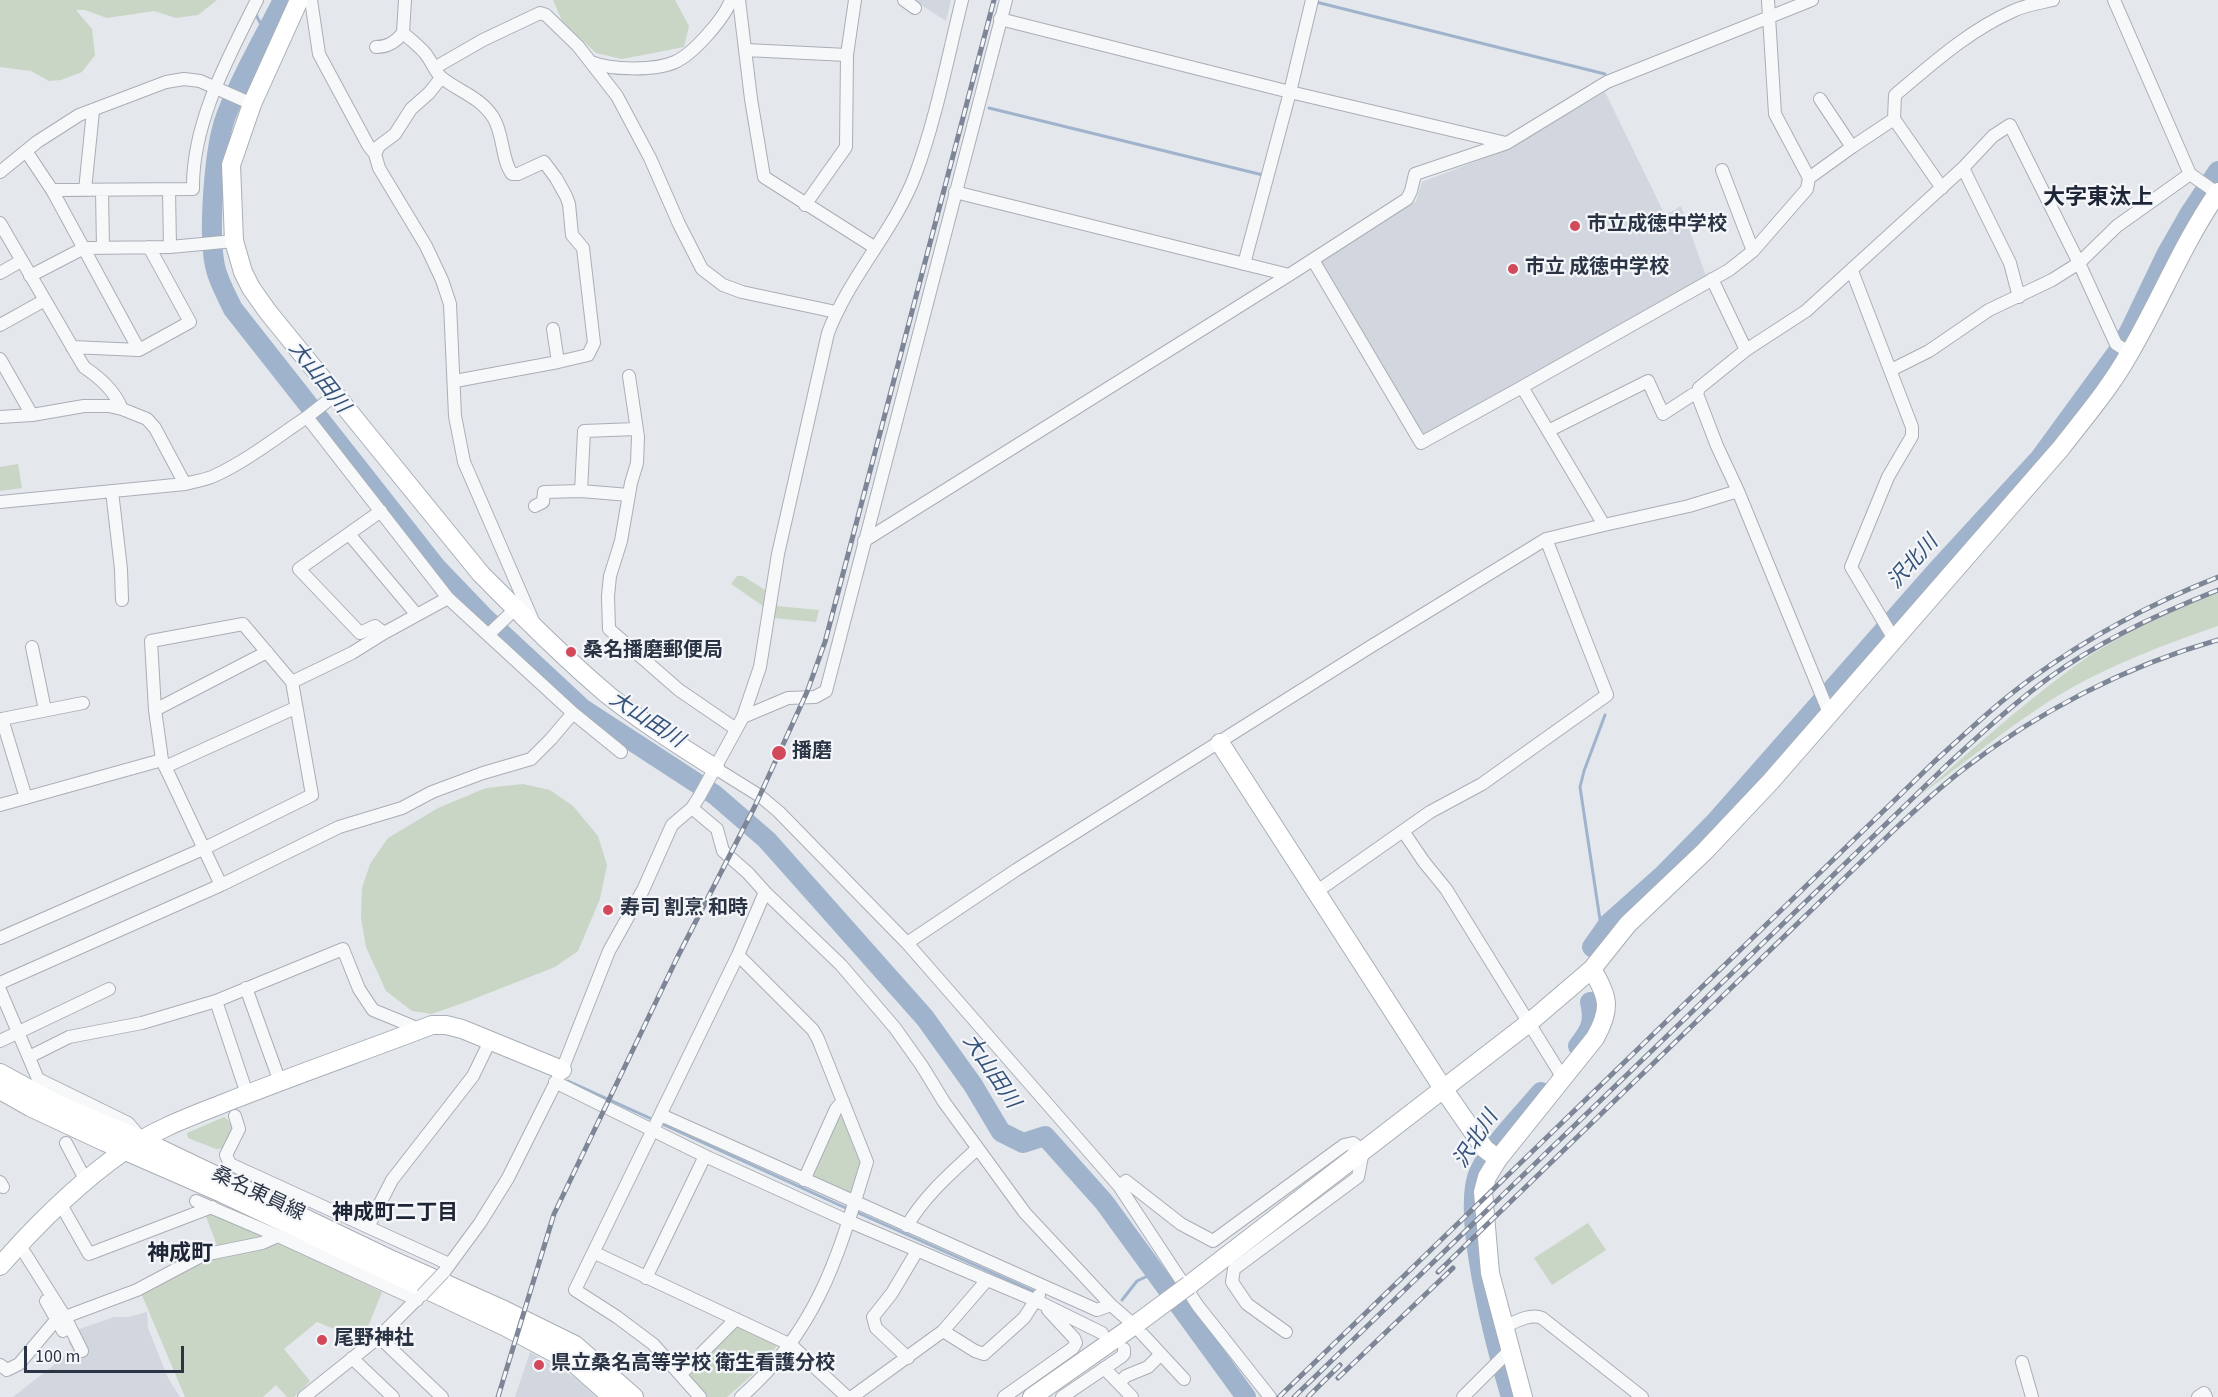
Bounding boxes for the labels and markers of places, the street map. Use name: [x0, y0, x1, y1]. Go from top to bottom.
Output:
place label: 市立成徳中学校: [1587, 214, 1727, 238]
marker: 市立成徳中学校: [1568, 219, 1582, 233]
place label: 市立 成徳中学校: [1525, 257, 1669, 281]
marker: 市立 成徳中学校: [1506, 262, 1520, 276]
place label: 桑名播磨郵便局: [583, 640, 723, 664]
marker: 桑名播磨郵便局: [564, 645, 578, 659]
place label: 播磨: [792, 741, 832, 765]
marker: 播磨: [770, 744, 788, 762]
place label: 寿司 割烹 和時: [620, 898, 748, 922]
marker: 寿司 割烹 和時: [601, 903, 615, 917]
place label: 尾野神社: [334, 1328, 414, 1352]
marker: 尾野神社: [315, 1333, 329, 1347]
place label: 県立桑名高等学校 衛生看護分校: [551, 1353, 835, 1377]
marker: 県立桑名高等学校 衛生看護分校: [532, 1358, 546, 1372]

